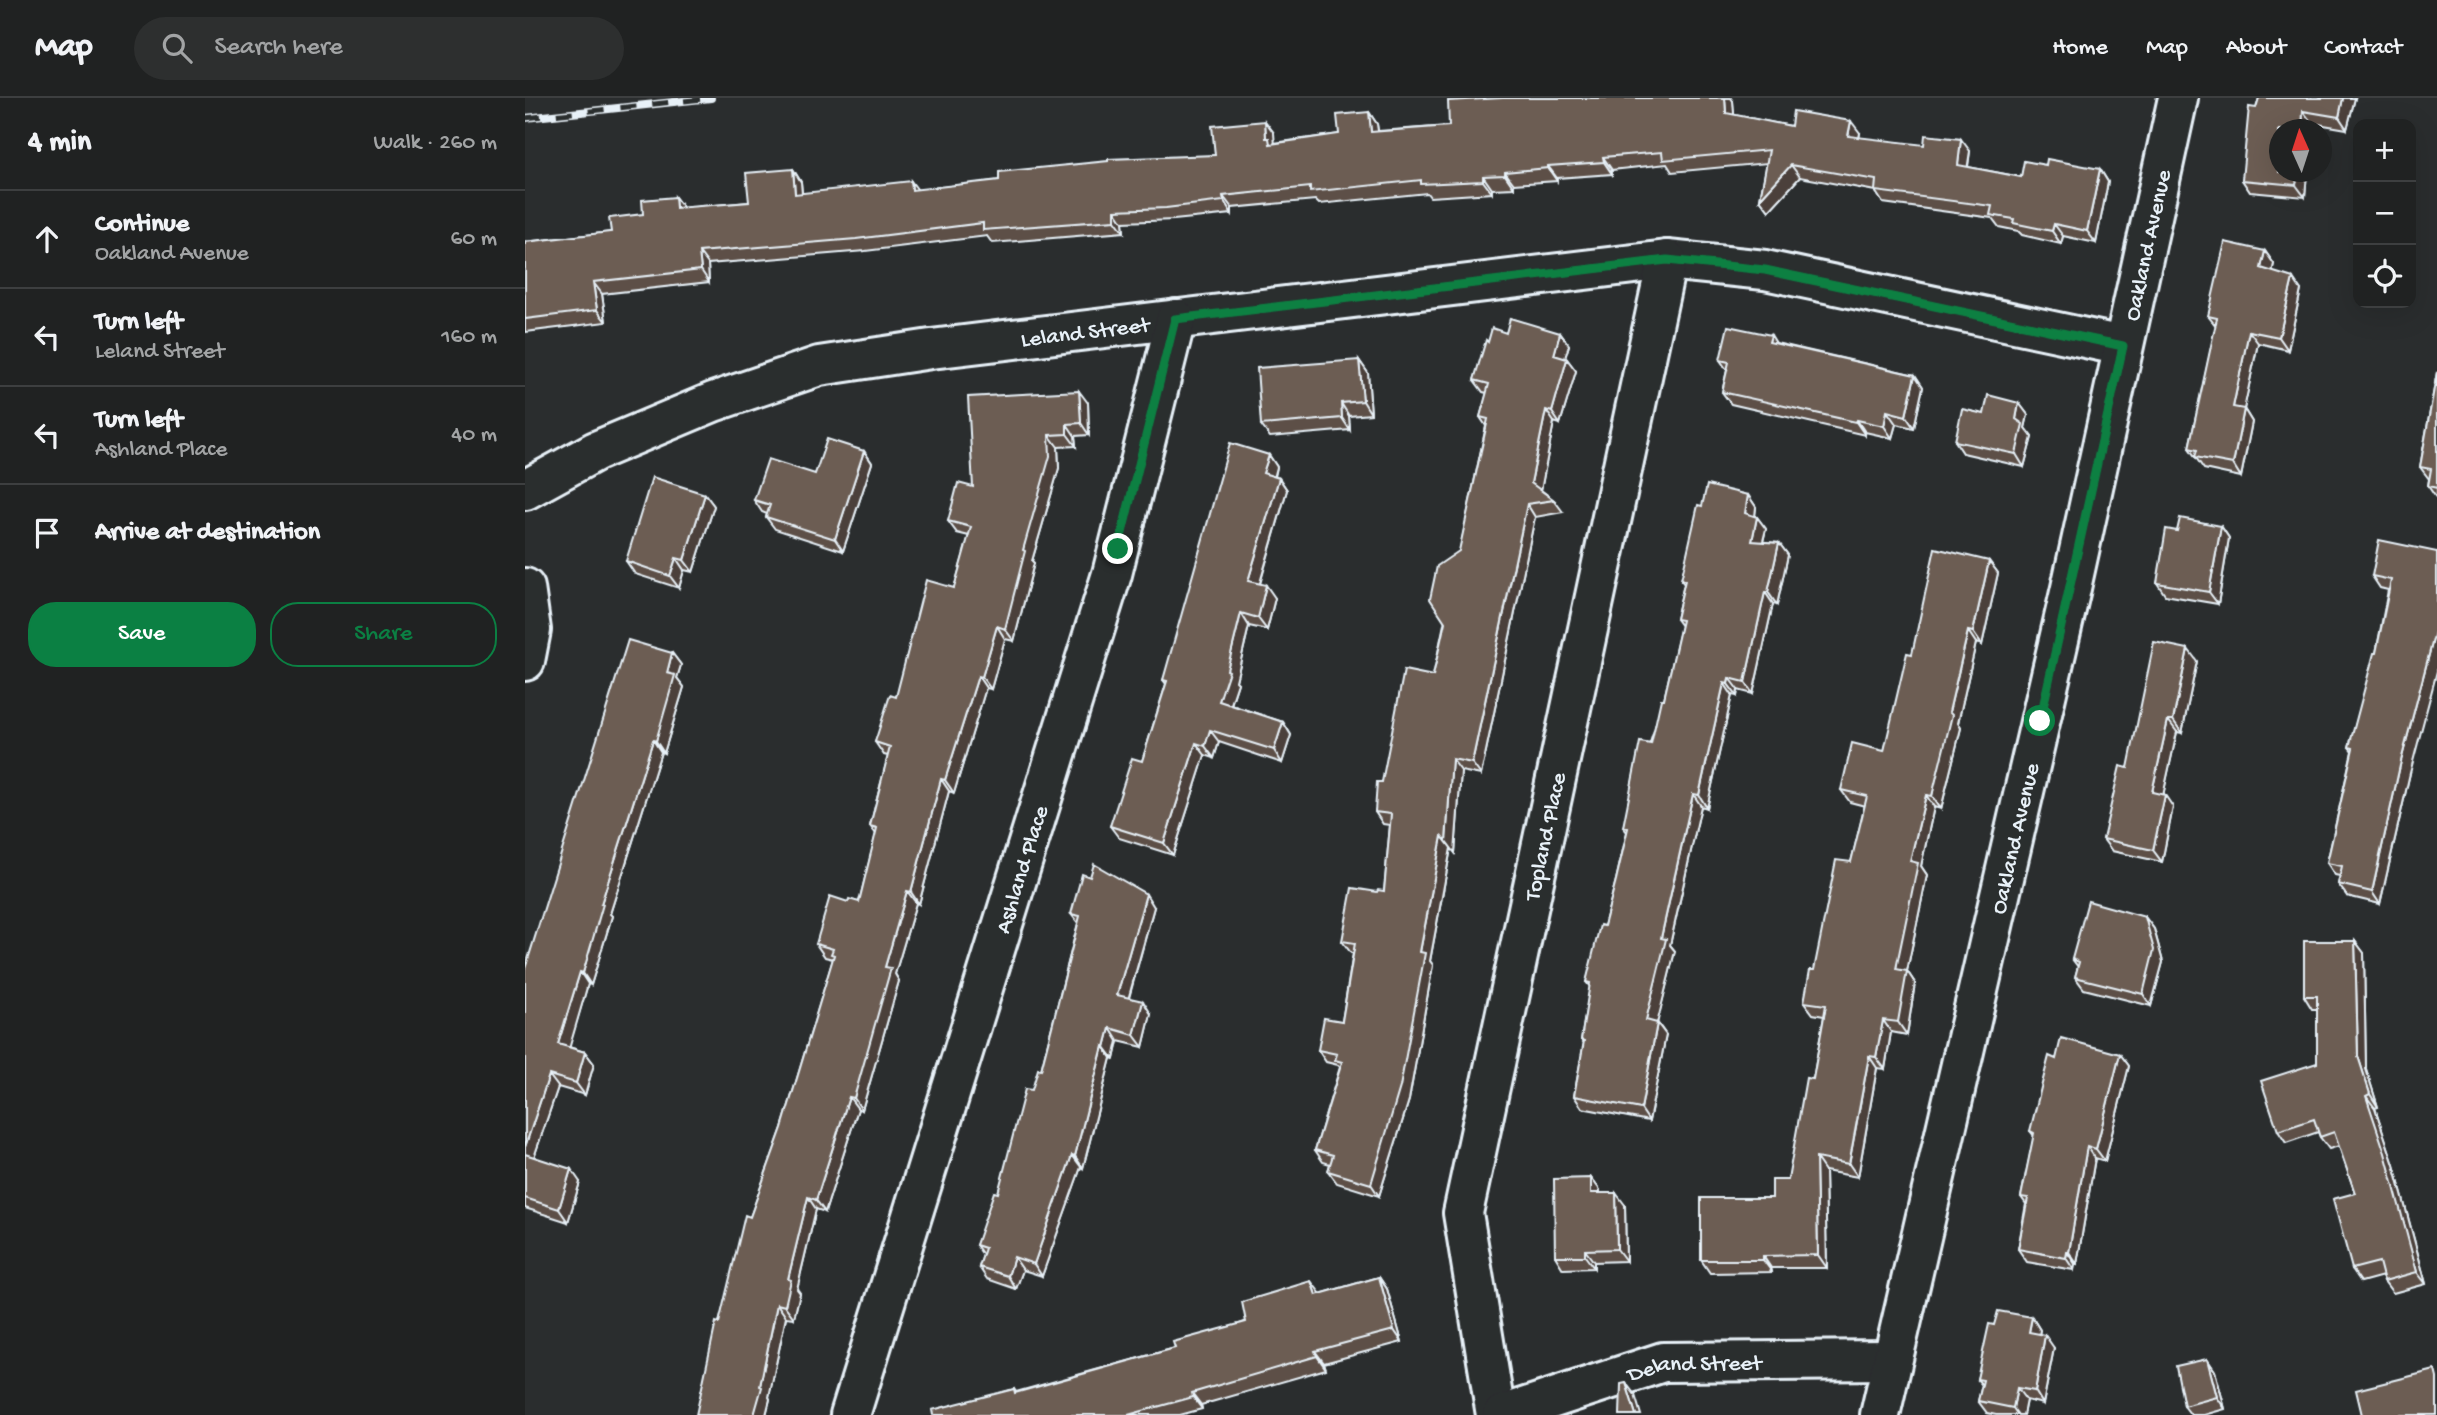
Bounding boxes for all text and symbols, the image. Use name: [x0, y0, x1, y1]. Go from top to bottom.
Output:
search box: [134, 17, 624, 80]
text: Map: [35, 29, 92, 67]
icon: search: [158, 29, 196, 67]
text: Search here: [214, 33, 343, 64]
text: Home: [2052, 34, 2108, 63]
text: Map: [2146, 34, 2188, 63]
text: About: [2226, 34, 2286, 63]
text: Contact: [2324, 34, 2402, 63]
north arrow: [2269, 119, 2332, 182]
map controls: [2353, 119, 2416, 308]
button: +: [2353, 119, 2416, 182]
text: 4 min: [28, 126, 91, 161]
text: Walk · 260 m: [373, 130, 497, 157]
street label: Oakland Avenue: [2120, 166, 2179, 324]
button: −: [2353, 182, 2416, 245]
text: Continue: [95, 210, 189, 241]
icon: ahead: [28, 220, 66, 258]
text: 60 m: [451, 226, 497, 253]
text: Oakland Avenue: [95, 241, 249, 268]
button: locate: [2353, 245, 2416, 308]
text: Turn left: [95, 308, 183, 339]
street label: Leland Street: [1019, 313, 1153, 355]
icon: left: [28, 318, 66, 356]
text: 160 m: [441, 324, 497, 351]
text: Leland Street: [95, 339, 224, 366]
text: Turn left: [95, 406, 183, 437]
icon: left: [28, 416, 66, 454]
text: 40 m: [451, 422, 497, 449]
text: Ashland Place: [95, 437, 227, 464]
icon: arrive: [28, 514, 66, 552]
text: Arrive at destination: [95, 518, 320, 549]
route end: [1102, 533, 1133, 564]
button: Save: [28, 602, 256, 667]
button: Share: [270, 602, 497, 667]
route start: [2024, 705, 2055, 736]
street label: Oakland Avenue: [1986, 760, 2047, 917]
street label: Topland Place: [1520, 769, 1574, 905]
street label: Ashland Place: [991, 802, 1056, 937]
street label: Deland Street: [1622, 1351, 1763, 1390]

